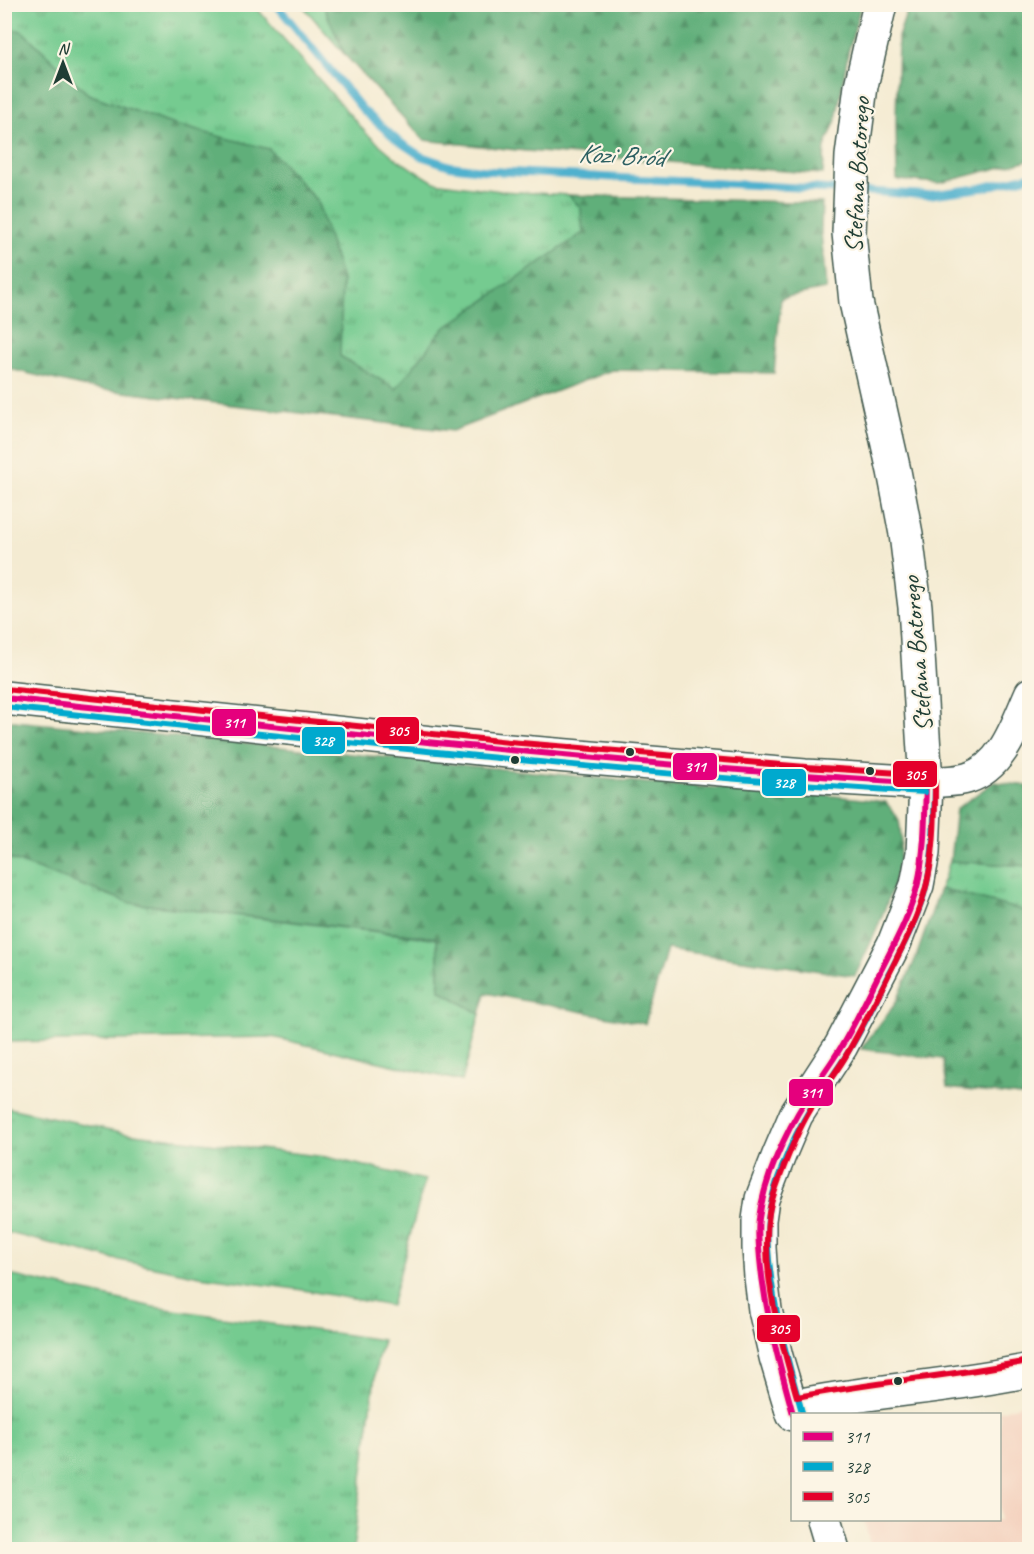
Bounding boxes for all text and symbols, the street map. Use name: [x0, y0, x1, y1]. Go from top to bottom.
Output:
north arrow: [33, 33, 93, 93]
text: N: [58, 39, 71, 59]
street label: Stefana Batorego: [836, 95, 878, 254]
water label: Kozi Bród: [577, 136, 673, 175]
street label: Stefana Batorego: [894, 573, 940, 733]
line badge: 311: [211, 708, 257, 737]
text: 311: [223, 713, 247, 733]
line badge: 305: [375, 716, 420, 745]
text: 305: [387, 721, 411, 741]
line badge: 328: [301, 726, 346, 755]
text: 328: [312, 731, 336, 751]
unlabelled marker: [624, 746, 636, 758]
line badge: 311: [672, 752, 718, 781]
unlabelled marker: [509, 754, 521, 766]
text: 311: [684, 757, 708, 777]
line badge: 305: [892, 760, 938, 788]
unlabelled marker: [864, 765, 876, 777]
text: 305: [904, 765, 928, 785]
line badge: 328: [761, 768, 807, 797]
text: 328: [773, 773, 797, 793]
line badge: 311: [788, 1078, 834, 1107]
text: 311: [800, 1083, 824, 1103]
line badge: 305: [756, 1314, 801, 1343]
text: 305: [768, 1319, 792, 1339]
unlabelled marker: [892, 1375, 904, 1387]
legend: [791, 1413, 1001, 1521]
text: 311: [845, 1426, 870, 1448]
text: 328: [845, 1456, 871, 1478]
text: 305: [845, 1486, 870, 1508]

